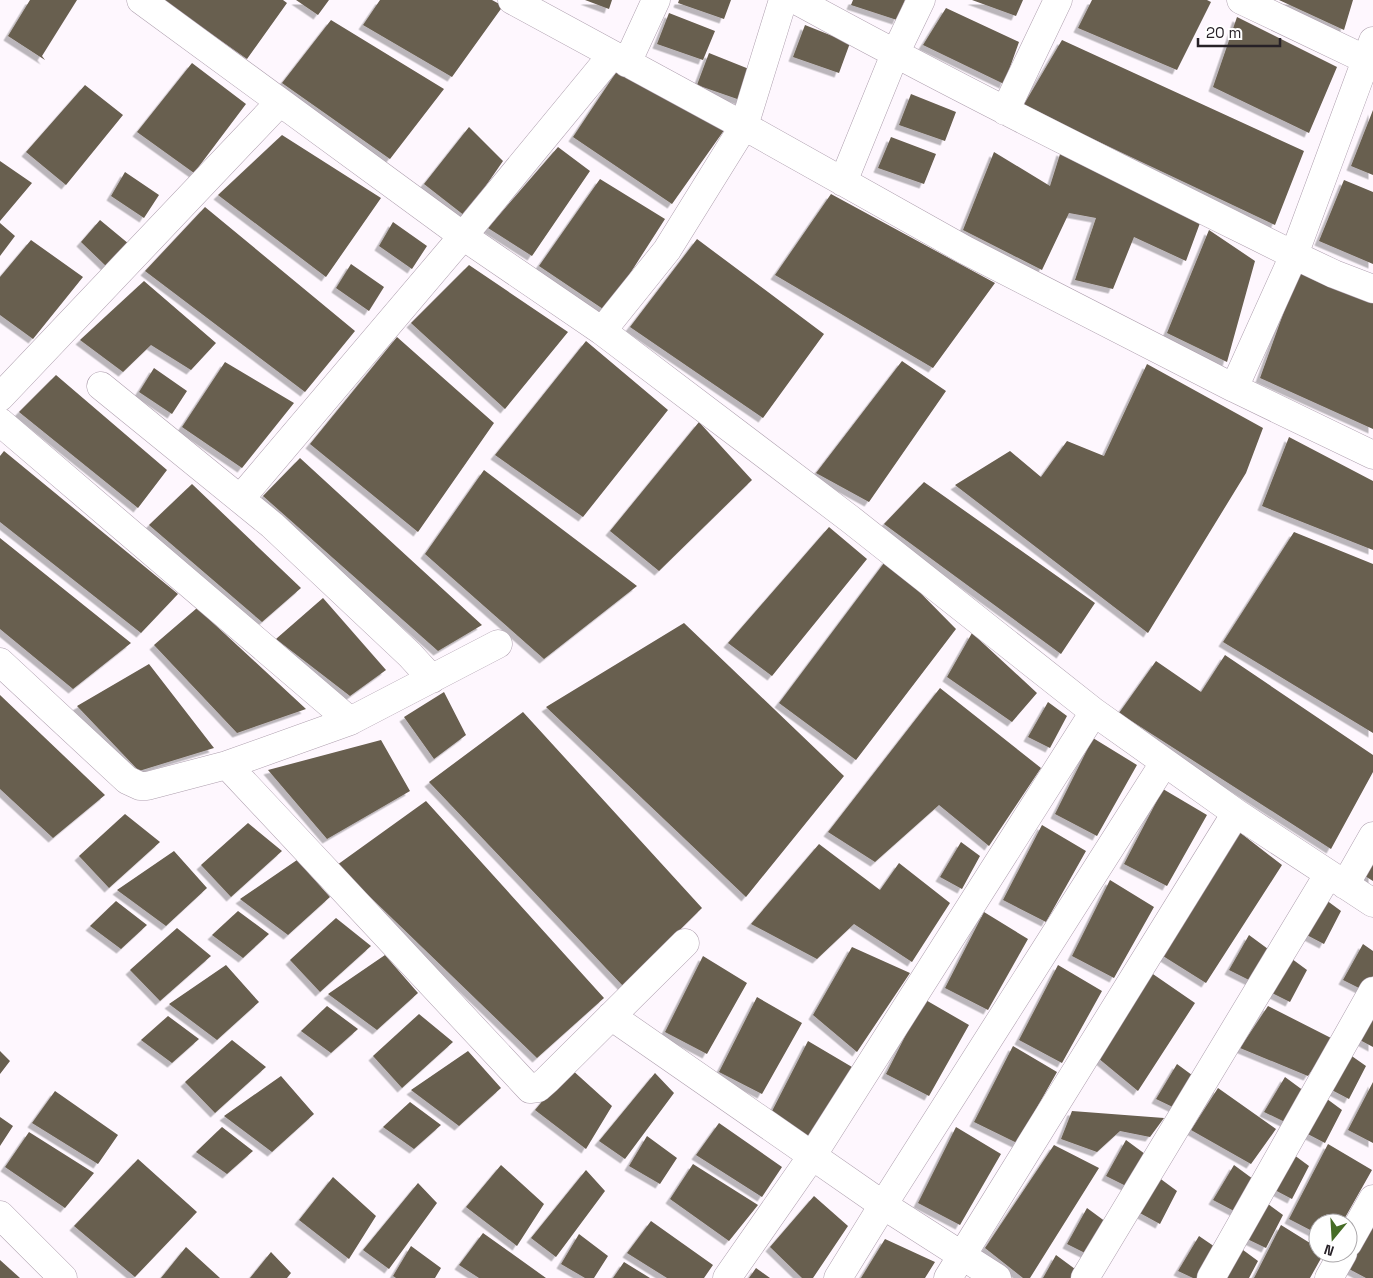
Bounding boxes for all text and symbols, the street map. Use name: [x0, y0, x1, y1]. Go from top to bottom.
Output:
scale bar: [1198, 15, 1280, 47]
text: 20 m: [1206, 23, 1241, 42]
north arrow: [1308, 1213, 1358, 1263]
text: N: [1322, 1240, 1336, 1260]

